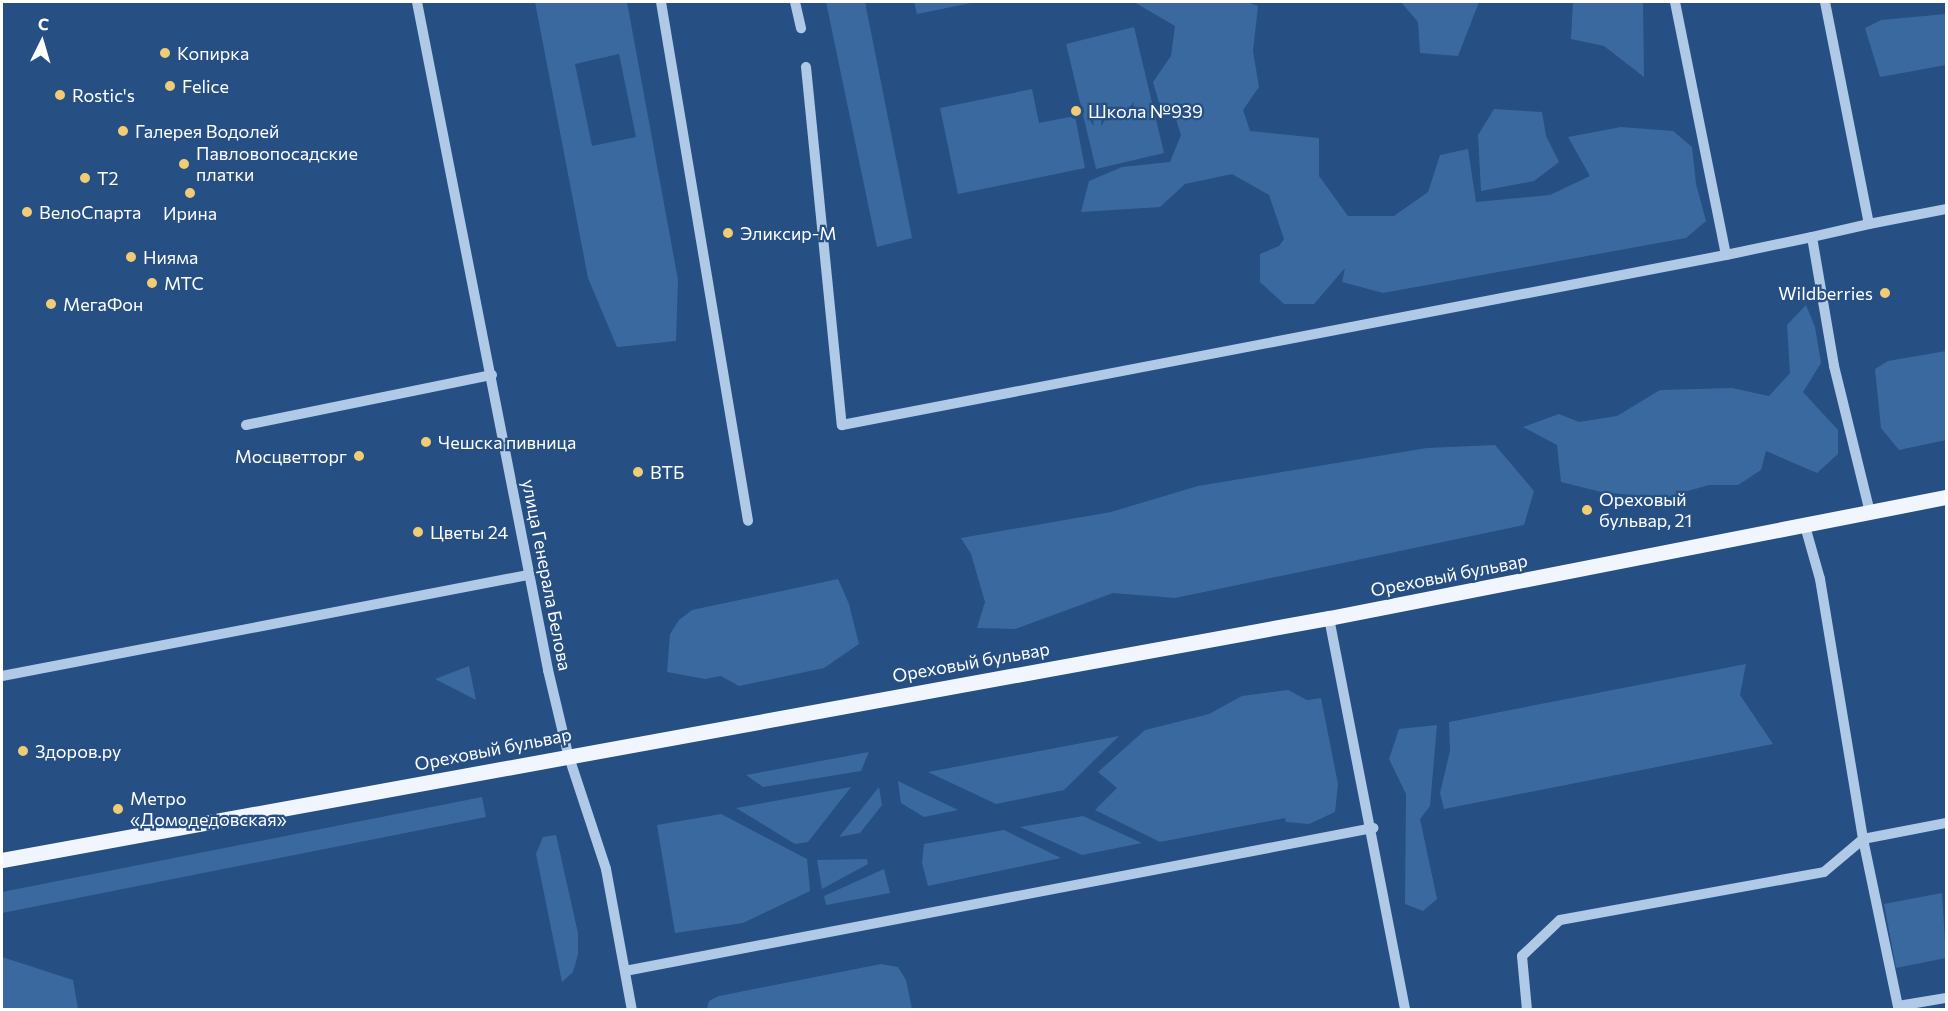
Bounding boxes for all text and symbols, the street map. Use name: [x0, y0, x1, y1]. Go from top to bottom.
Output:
north arrow: [12, 12, 72, 72]
text: С: [37, 14, 50, 34]
place label: Копирка: [177, 42, 249, 64]
marker: Копирка: [158, 46, 172, 60]
place label: Felice: [182, 75, 229, 97]
marker: Felice: [163, 79, 177, 93]
place label: Rostic's: [72, 84, 135, 106]
marker: Rostic's: [53, 88, 67, 102]
place label: Школа №939: [1088, 100, 1203, 122]
marker: Школа №939: [1069, 104, 1083, 118]
place label: Галерея Водолей: [135, 120, 279, 142]
marker: Галерея Водолей: [116, 124, 130, 138]
place label: Павловопосадские платки: [196, 143, 358, 186]
marker: Павловопосадские платки: [177, 157, 191, 171]
place label: T2: [97, 167, 119, 189]
marker: T2: [78, 171, 92, 185]
marker: Ирина: [183, 186, 197, 200]
place label: ВелоСпарта: [39, 201, 141, 223]
place label: Ирина: [163, 202, 217, 224]
marker: ВелоСпарта: [20, 205, 34, 219]
place label: Эликсир-М: [740, 222, 837, 244]
marker: Эликсир-М: [721, 226, 735, 240]
place label: Нияма: [143, 246, 198, 268]
marker: Нияма: [124, 250, 138, 264]
place label: МТС: [164, 272, 204, 294]
marker: МТС: [145, 276, 159, 290]
place label: Wildberries: [1778, 282, 1873, 304]
marker: Wildberries: [1878, 286, 1892, 300]
place label: МегаФон: [63, 293, 143, 315]
marker: МегаФон: [44, 297, 58, 311]
place label: Чешска пивница: [438, 431, 576, 453]
marker: Чешска пивница: [419, 435, 433, 449]
place label: Мосцветторг: [235, 445, 347, 467]
marker: Мосцветторг: [352, 449, 366, 463]
place label: ВТБ: [650, 461, 684, 483]
marker: ВТБ: [631, 465, 645, 479]
street label: улица Генерала Белова: [518, 477, 576, 673]
place label: Ореховый бульвар, 21: [1599, 489, 1692, 532]
marker: Ореховый бульвар, 21: [1580, 503, 1594, 517]
place label: Цветы 24: [430, 521, 508, 543]
marker: Цветы 24: [411, 525, 425, 539]
street label: Ореховый бульвар: [1369, 549, 1529, 601]
street label: Ореховый бульвар: [891, 638, 1051, 686]
street label: Ореховый бульвар: [413, 723, 573, 775]
place label: Здоров.ру: [35, 740, 121, 762]
marker: Здоров.ру: [16, 744, 30, 758]
place label: Метро «Домодедовская»: [130, 788, 287, 830]
marker: Метро «Домодедовская»: [111, 802, 125, 816]

